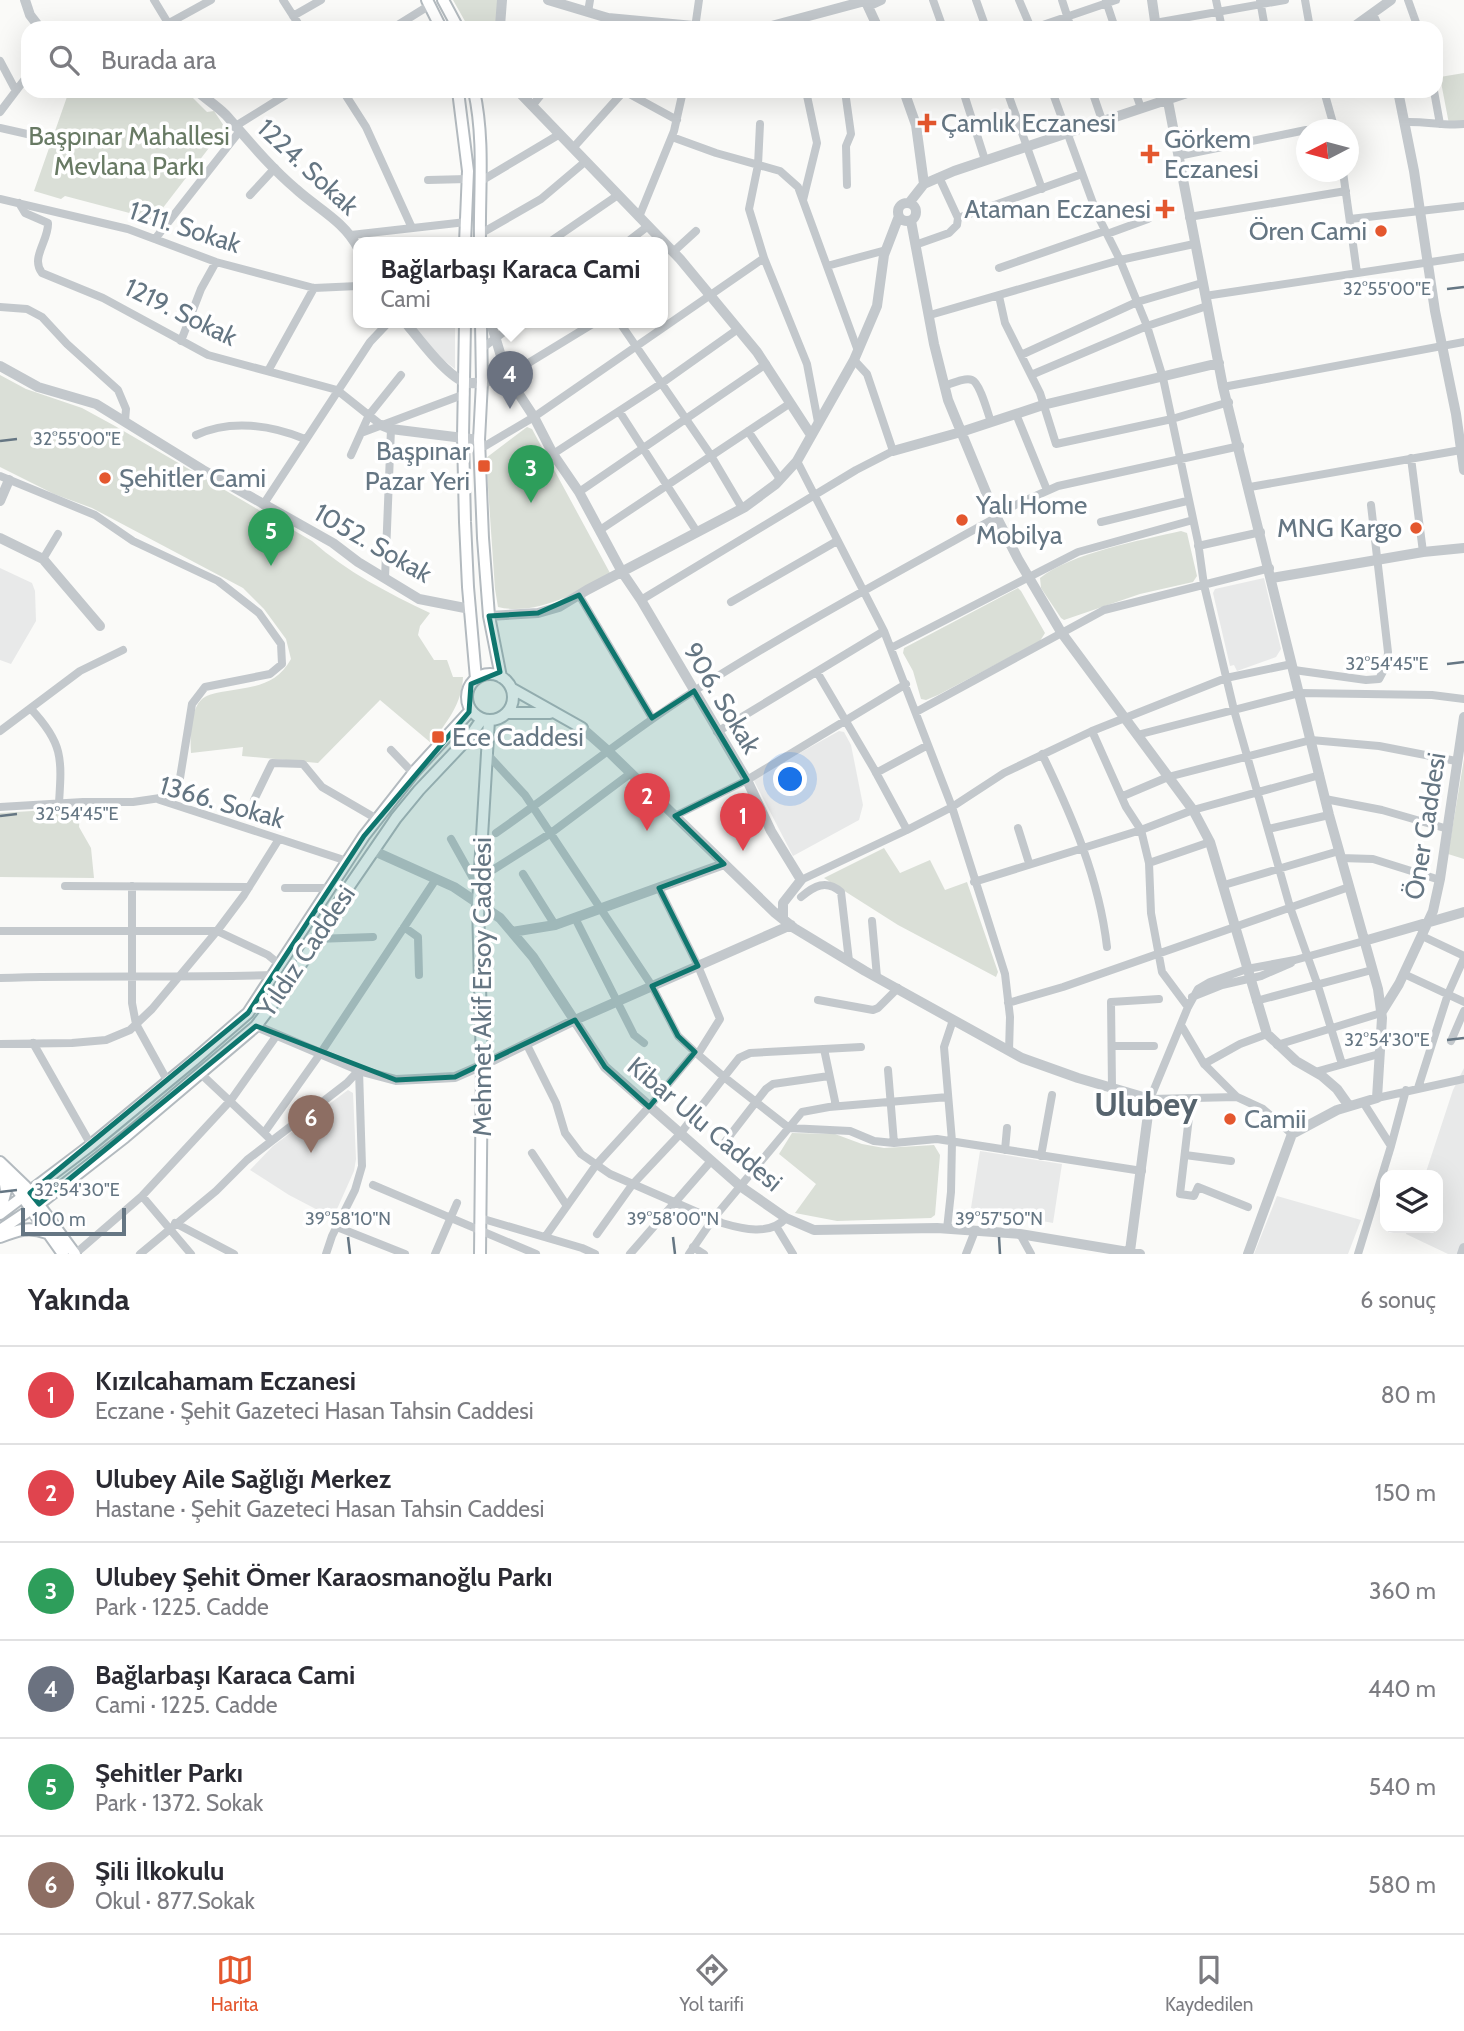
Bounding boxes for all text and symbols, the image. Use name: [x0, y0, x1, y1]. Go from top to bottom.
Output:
search box: [21, 21, 1443, 98]
icon: search: [45, 41, 83, 79]
text: Burada ara: [101, 44, 216, 76]
place label: Çamlık Eczanesi: [941, 107, 1116, 139]
street label: 1224. Sokak: [251, 112, 366, 222]
marker: Çamlık Eczanesi: [919, 115, 935, 131]
north arrow: [1296, 119, 1359, 182]
park label: Başpınar Mahallesi Mevlana Parkı: [28, 120, 230, 182]
place label: Görkem Eczanesi: [1164, 123, 1259, 185]
marker: Görkem Eczanesi: [1142, 146, 1158, 162]
place label: Ataman Eczanesi: [964, 193, 1151, 225]
street label: 1211. Sokak: [125, 194, 245, 260]
marker: Ataman Eczanesi: [1157, 201, 1173, 217]
place label: Ören Cami: [1249, 215, 1367, 247]
marker: Ören Cami: [1373, 223, 1389, 239]
popup: [353, 237, 668, 328]
text: Bağlarbaşı Karaca Cami: [380, 253, 641, 285]
street label: 1219. Sokak: [120, 271, 243, 353]
text: 32°55'00"E: [1343, 278, 1431, 300]
text: Cami: [380, 285, 431, 313]
pin: 4: [487, 351, 533, 409]
text: 32°55'00"E: [33, 428, 121, 450]
place label: Başpınar Pazar Yeri: [365, 435, 471, 497]
pin: 3: [508, 445, 554, 503]
marker: Başpınar Pazar Yeri: [476, 458, 492, 474]
place label: Şehitler Cami: [119, 462, 266, 494]
marker: Şehitler Cami: [97, 470, 113, 486]
place label: Yalı Home Mobilya: [975, 489, 1087, 551]
street label: 1052. Sokak: [308, 496, 438, 590]
pin: 5: [248, 508, 294, 566]
marker: Yalı Home Mobilya: [954, 512, 970, 528]
place label: MNG Kargo: [1277, 512, 1402, 544]
marker: MNG Kargo: [1408, 520, 1424, 536]
street label: 906. Sokak: [676, 637, 768, 760]
text: 32°54'45"E: [1346, 653, 1429, 675]
place label: Ece Caddesi: [452, 721, 584, 753]
marker: Ece Caddesi: [430, 729, 446, 745]
street label: Öner Caddesi: [1398, 750, 1452, 902]
your location: [773, 762, 807, 796]
street label: 1366. Sokak: [156, 769, 288, 835]
pin: 2: [624, 773, 670, 831]
pin: 1: [720, 793, 766, 851]
text: 32°54'45"E: [36, 803, 119, 825]
street label: Mehmet Akif Ersoy Caddesi: [466, 837, 498, 1137]
street label: Yıldız Caddesi: [250, 879, 362, 1024]
text: 32°54'30"E: [1344, 1029, 1430, 1051]
street label: Kibar Ulu Caddesi: [621, 1050, 789, 1198]
district label: Ulubey: [1094, 1084, 1198, 1124]
pin: 6: [288, 1095, 334, 1153]
place label: Camii: [1244, 1103, 1306, 1135]
marker: Camii: [1222, 1111, 1238, 1127]
map controls: [1380, 1170, 1443, 1233]
button: layers: [1380, 1170, 1443, 1233]
text: 32°54'30"E: [34, 1179, 120, 1201]
scale bar: [21, 1205, 126, 1237]
text: 100 m: [32, 1208, 86, 1231]
text: 39°58'10"N: [305, 1208, 391, 1230]
text: 39°58'00"N: [627, 1208, 719, 1230]
text: 39°57'50"N: [955, 1208, 1043, 1230]
text: Yakında: [28, 1281, 130, 1318]
text: 6 sonuç: [1360, 1286, 1436, 1314]
text: Kızılcahamam Eczanesi: [95, 1365, 356, 1397]
text: 1: [47, 1381, 55, 1409]
text: 80 m: [1381, 1381, 1436, 1409]
text: Eczane · Şehit Gazeteci Hasan Tahsin Caddesi: [95, 1397, 534, 1425]
text: Ulubey Aile Sağlığı Merkez: [95, 1463, 391, 1495]
text: 2: [45, 1479, 57, 1507]
text: 150 m: [1375, 1479, 1436, 1507]
text: Hastane · Şehit Gazeteci Hasan Tahsin Caddesi: [95, 1495, 544, 1523]
text: Ulubey Şehit Ömer Karaosmanoğlu Parkı: [95, 1561, 553, 1593]
text: 3: [45, 1577, 57, 1605]
text: 360 m: [1369, 1577, 1436, 1605]
text: Park · 1225. Cadde: [95, 1593, 269, 1621]
text: Bağlarbaşı Karaca Cami: [95, 1659, 355, 1691]
text: 4: [44, 1675, 58, 1703]
text: 440 m: [1368, 1675, 1436, 1703]
text: Cami · 1225. Cadde: [95, 1691, 278, 1719]
text: Şehitler Parkı: [95, 1757, 243, 1789]
text: 5: [45, 1773, 57, 1801]
text: 540 m: [1369, 1773, 1436, 1801]
text: Park · 1372. Sokak: [95, 1789, 263, 1817]
text: Şili İlkokulu: [95, 1855, 224, 1887]
text: 6: [45, 1871, 57, 1899]
text: 580 m: [1368, 1871, 1436, 1899]
text: Okul · 877.Sokak: [95, 1887, 255, 1915]
tab: Harita: [211, 1951, 258, 2016]
tab: Yol tarifi: [680, 1951, 744, 2016]
tab: Kaydedilen: [1165, 1951, 1253, 2016]

